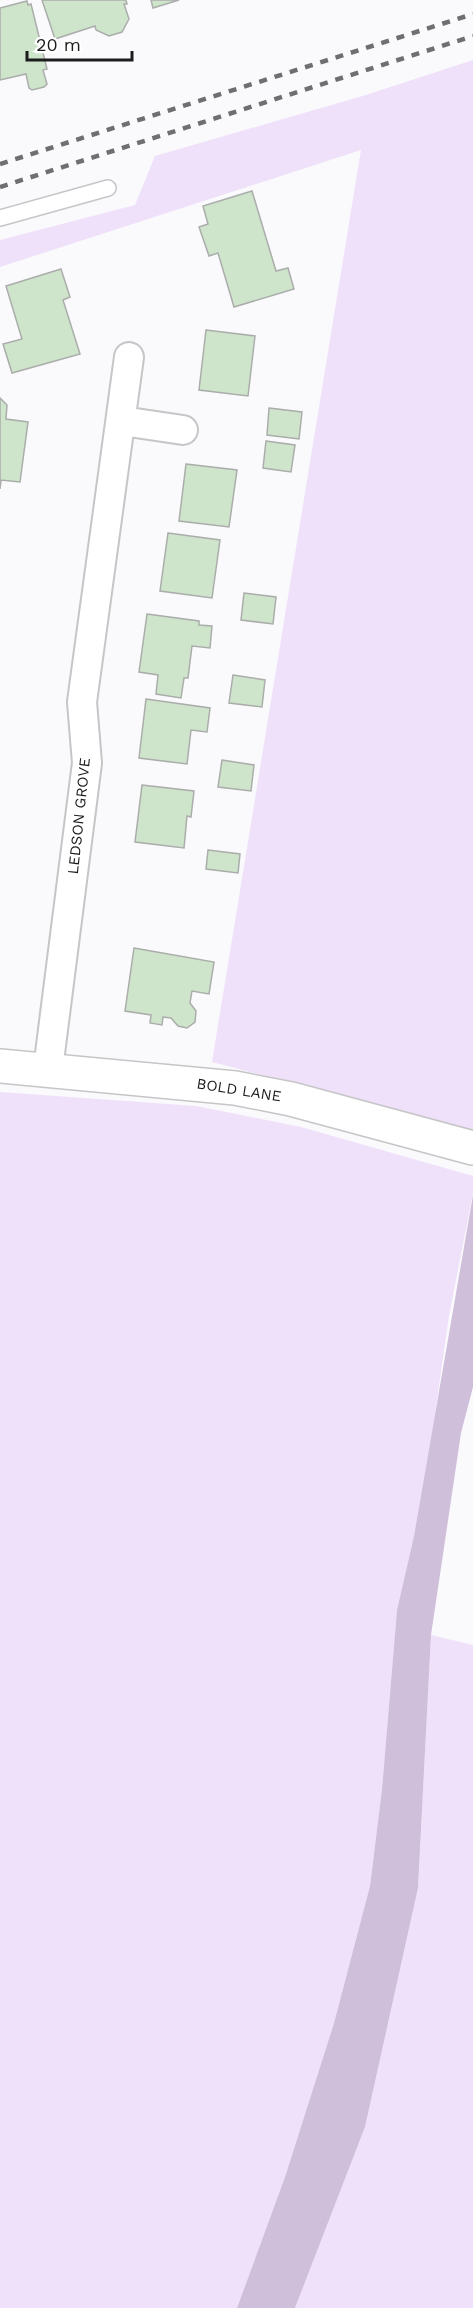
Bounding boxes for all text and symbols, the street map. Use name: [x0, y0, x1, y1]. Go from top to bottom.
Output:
scale bar: [27, 24, 132, 62]
text: 20 m: [36, 34, 81, 55]
street label: LEDSON GROVE: [64, 757, 94, 875]
street label: BOLD LANE: [195, 1074, 283, 1106]

